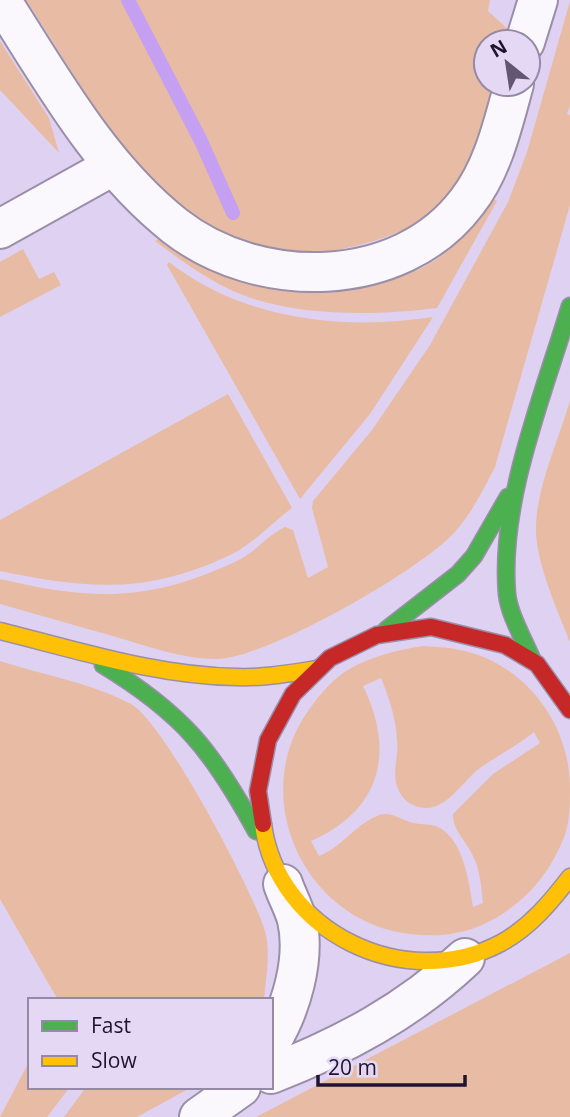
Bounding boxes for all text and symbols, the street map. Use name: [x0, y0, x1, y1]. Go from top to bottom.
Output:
north arrow: [472, 28, 542, 98]
text: N: [485, 33, 512, 63]
legend: [28, 998, 273, 1089]
text: Fast: [91, 1011, 131, 1039]
scale bar: [318, 1044, 465, 1088]
text: Slow: [91, 1046, 137, 1074]
text: 20 m: [328, 1053, 377, 1081]

